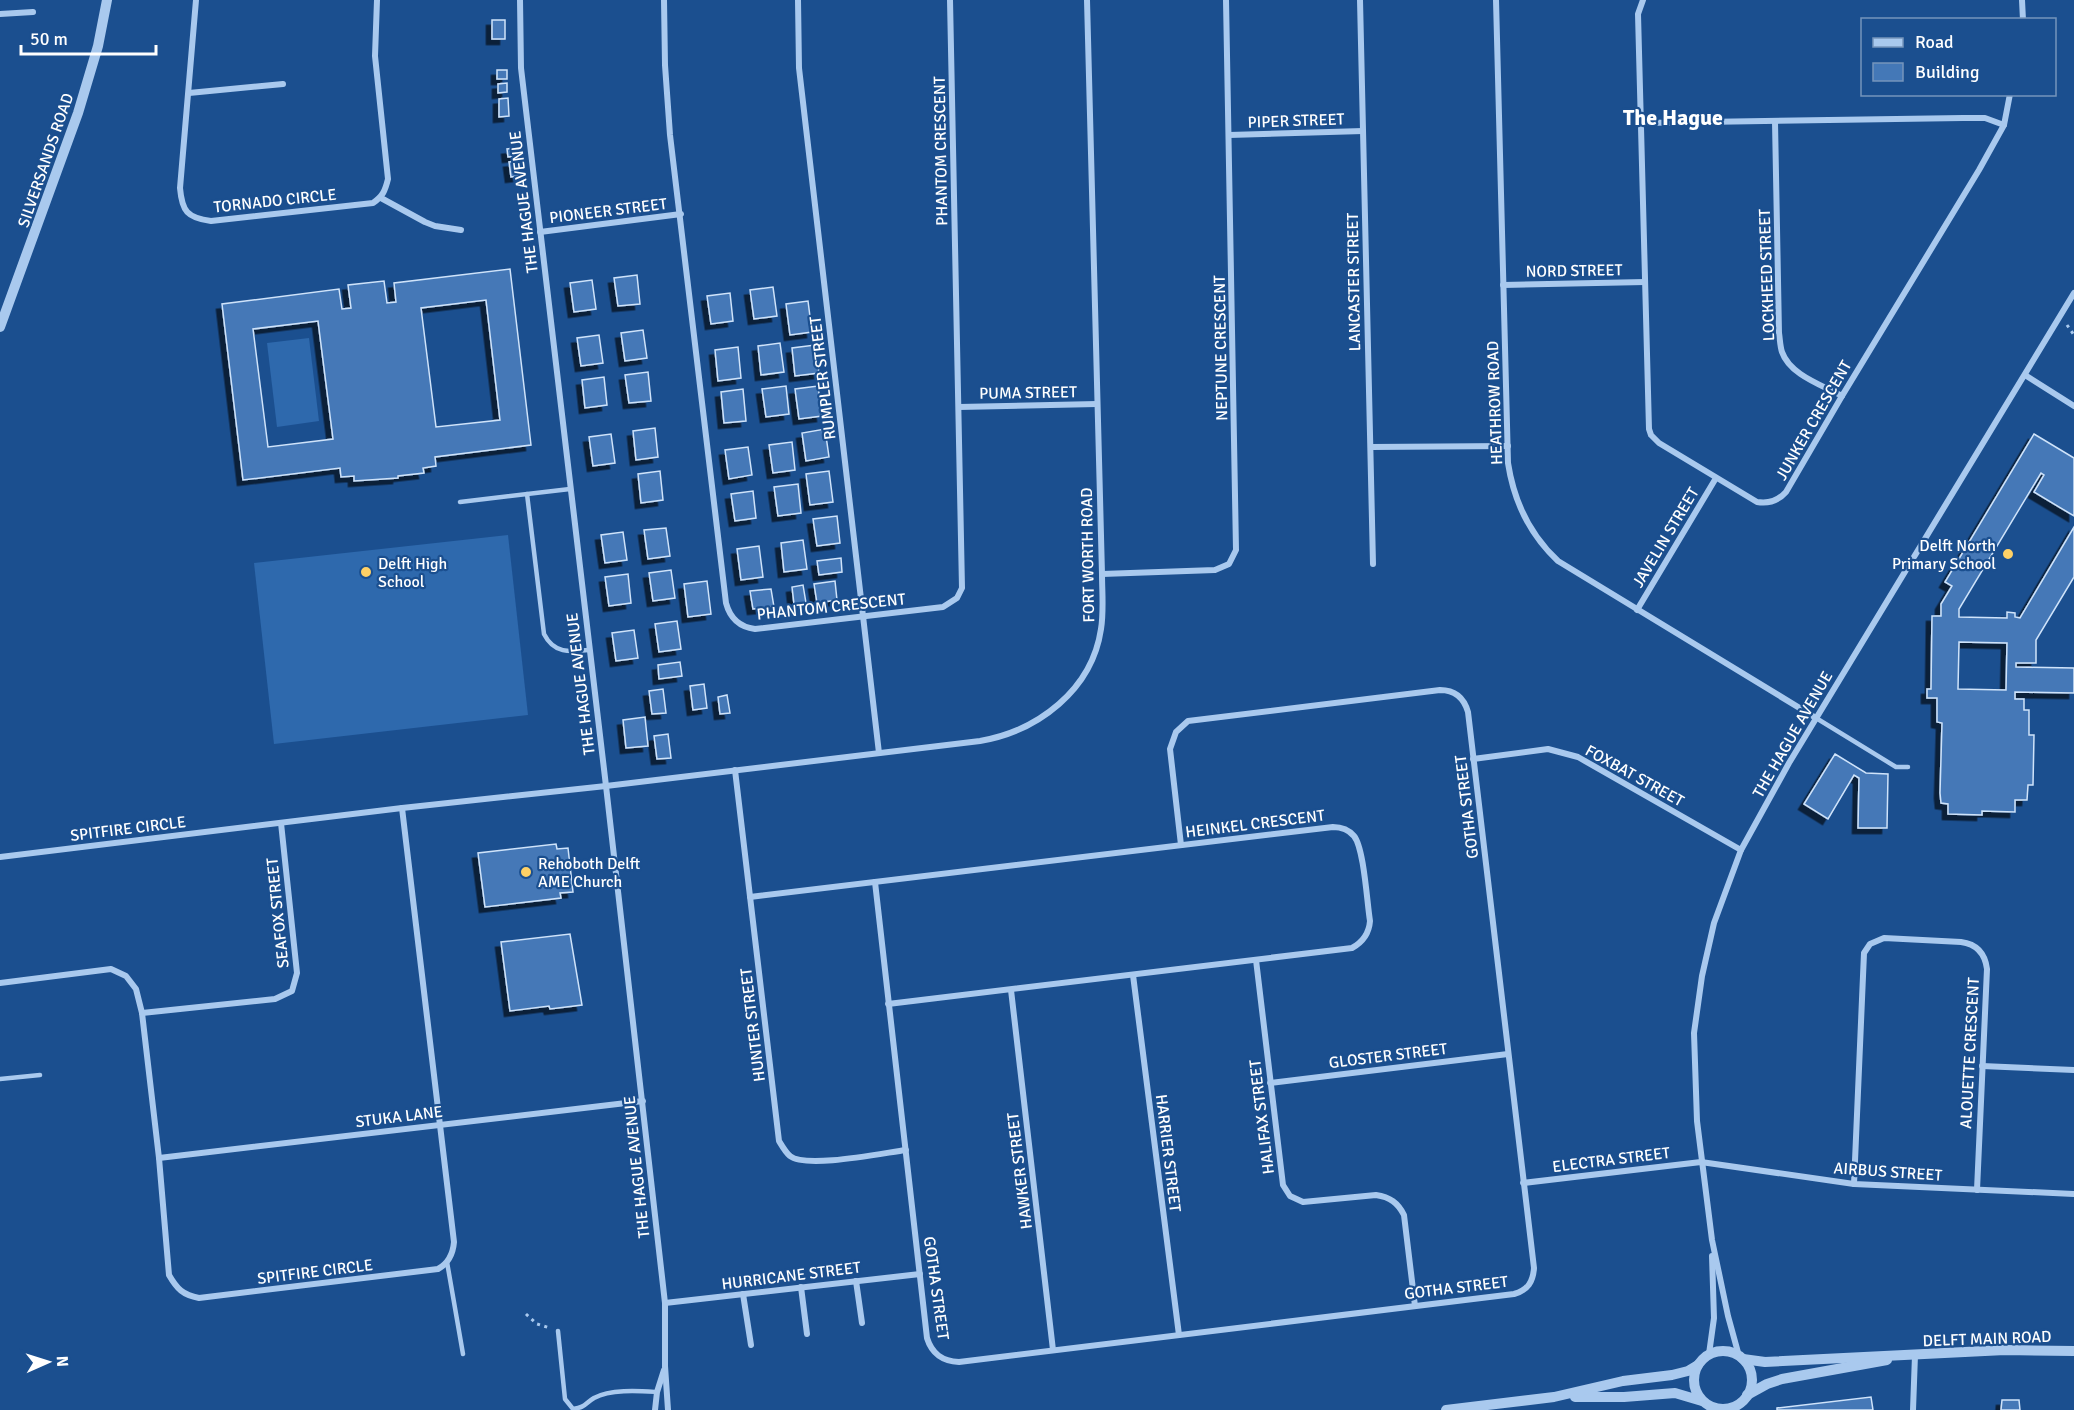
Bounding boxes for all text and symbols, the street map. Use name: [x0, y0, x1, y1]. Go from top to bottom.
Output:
scale bar: [21, 18, 156, 56]
legend: [1861, 18, 2056, 96]
text: 50 m: [30, 28, 68, 50]
text: Road: [1915, 31, 1954, 53]
text: Building: [1915, 61, 1979, 83]
street label: PHANTOM CRESCENT: [930, 76, 952, 226]
street label: SILVERSANDS ROAD: [14, 91, 78, 230]
district label: The Hague: [1623, 104, 1723, 131]
street label: PIPER STREET: [1247, 109, 1345, 133]
street label: THE HAGUE AVENUE: [505, 130, 543, 274]
street label: TORNADO CIRCLE: [213, 185, 337, 217]
street label: PIONEER STREET: [548, 194, 668, 228]
street label: LOCKHEED STREET: [1755, 208, 1779, 341]
street label: LANCASTER STREET: [1343, 212, 1365, 352]
street label: NORD STREET: [1525, 260, 1623, 282]
street label: NEPTUNE CRESCENT: [1210, 275, 1232, 421]
street label: RUMPLER STREET: [805, 315, 840, 441]
street label: HEATHROW ROAD: [1483, 341, 1507, 465]
street label: JUNKER CRESCENT: [1771, 357, 1856, 484]
street label: PUMA STREET: [979, 382, 1077, 404]
street label: JAVELIN STREET: [1628, 484, 1704, 591]
street label: FORT WORTH ROAD: [1077, 487, 1099, 623]
place label: Delft North Primary School: [1892, 536, 1996, 574]
marker: Delft North Primary School: [2001, 547, 2015, 561]
place label: Delft High School: [378, 554, 447, 592]
marker: Delft High School: [359, 565, 373, 579]
street label: PHANTOM CRESCENT: [756, 589, 907, 625]
street label: THE HAGUE AVENUE: [562, 612, 600, 756]
street label: THE HAGUE AVENUE: [1748, 668, 1837, 801]
street label: FOXBAT STREET: [1582, 741, 1687, 811]
street label: GOTHA STREET: [1451, 754, 1483, 860]
street label: HEINKEL CRESCENT: [1184, 806, 1326, 842]
street label: SPITFIRE CIRCLE: [69, 812, 187, 846]
place label: Rehoboth Delft AME Church: [538, 854, 641, 892]
street label: SEAFOX STREET: [262, 857, 294, 969]
marker: Rehoboth Delft AME Church: [519, 865, 533, 879]
street label: HUNTER STREET: [736, 967, 770, 1083]
street label: ALOUETTE CRESCENT: [1956, 977, 1984, 1129]
street label: GLOSTER STREET: [1328, 1039, 1449, 1073]
street label: HALIFAX STREET: [1245, 1058, 1279, 1175]
street label: HARRIER STREET: [1151, 1093, 1185, 1213]
street label: THE HAGUE AVENUE: [620, 1095, 654, 1239]
street label: STUKA LANE: [354, 1102, 444, 1132]
street label: HAWKER STREET: [1003, 1111, 1037, 1230]
street label: ELECTRA STREET: [1551, 1143, 1671, 1177]
street label: AIRBUS STREET: [1833, 1158, 1943, 1186]
street label: GOTHA STREET: [919, 1235, 953, 1341]
street label: SPITFIRE CIRCLE: [256, 1255, 374, 1289]
street label: HURRICANE STREET: [720, 1258, 862, 1294]
street label: GOTHA STREET: [1403, 1272, 1509, 1304]
street label: DELFT MAIN ROAD: [1922, 1327, 2052, 1351]
north arrow: [18, 1332, 78, 1392]
text: N: [52, 1355, 72, 1367]

